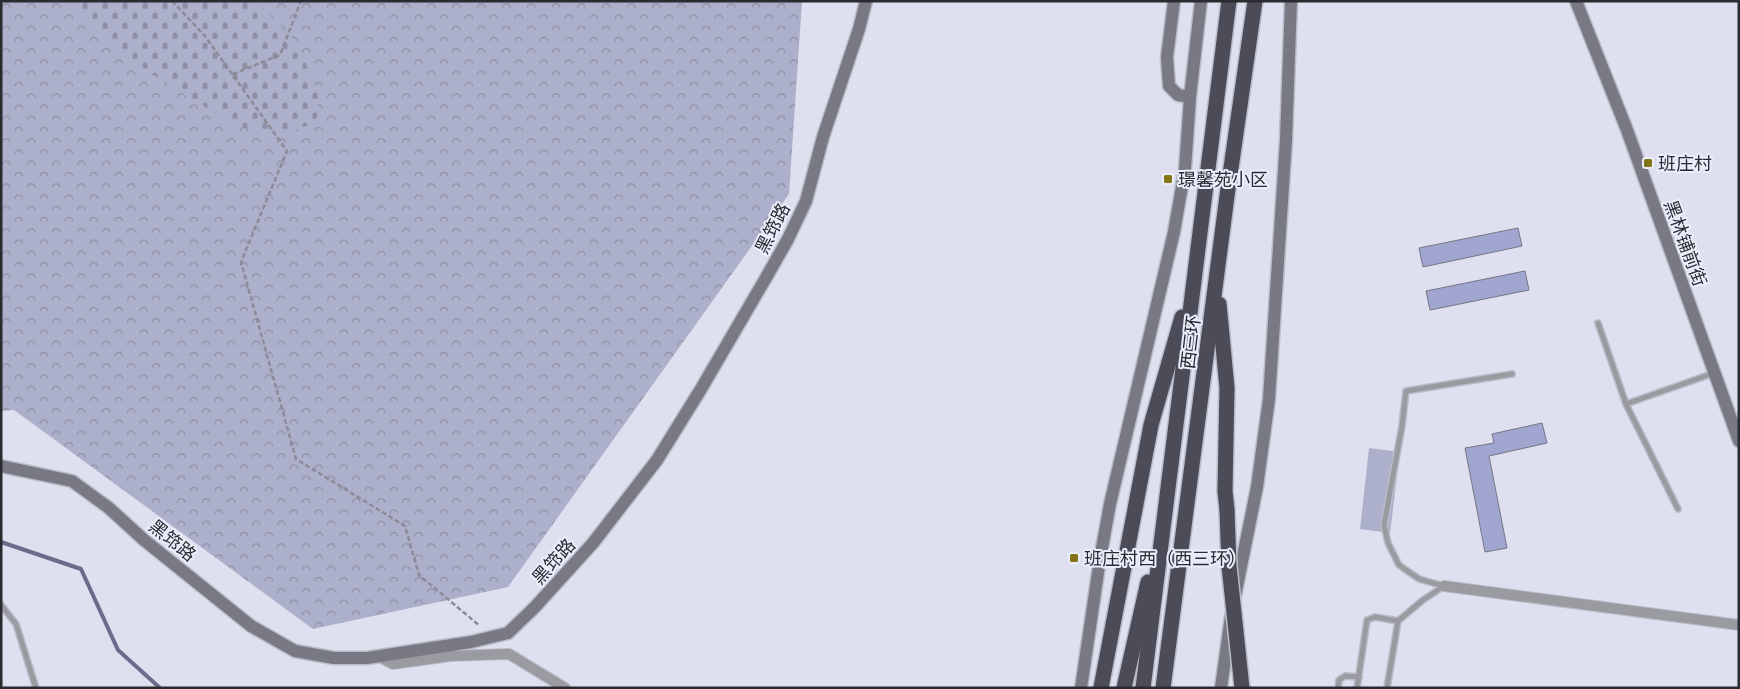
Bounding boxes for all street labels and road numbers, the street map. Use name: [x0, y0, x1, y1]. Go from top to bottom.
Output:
street label: 黑林铺前街: [1660, 197, 1712, 289]
street label: 黑筇路: [750, 199, 794, 257]
street label: 西三环: [1176, 314, 1204, 370]
street label: 黑筇路: [145, 514, 201, 566]
street label: 黑筇路: [527, 534, 579, 588]

